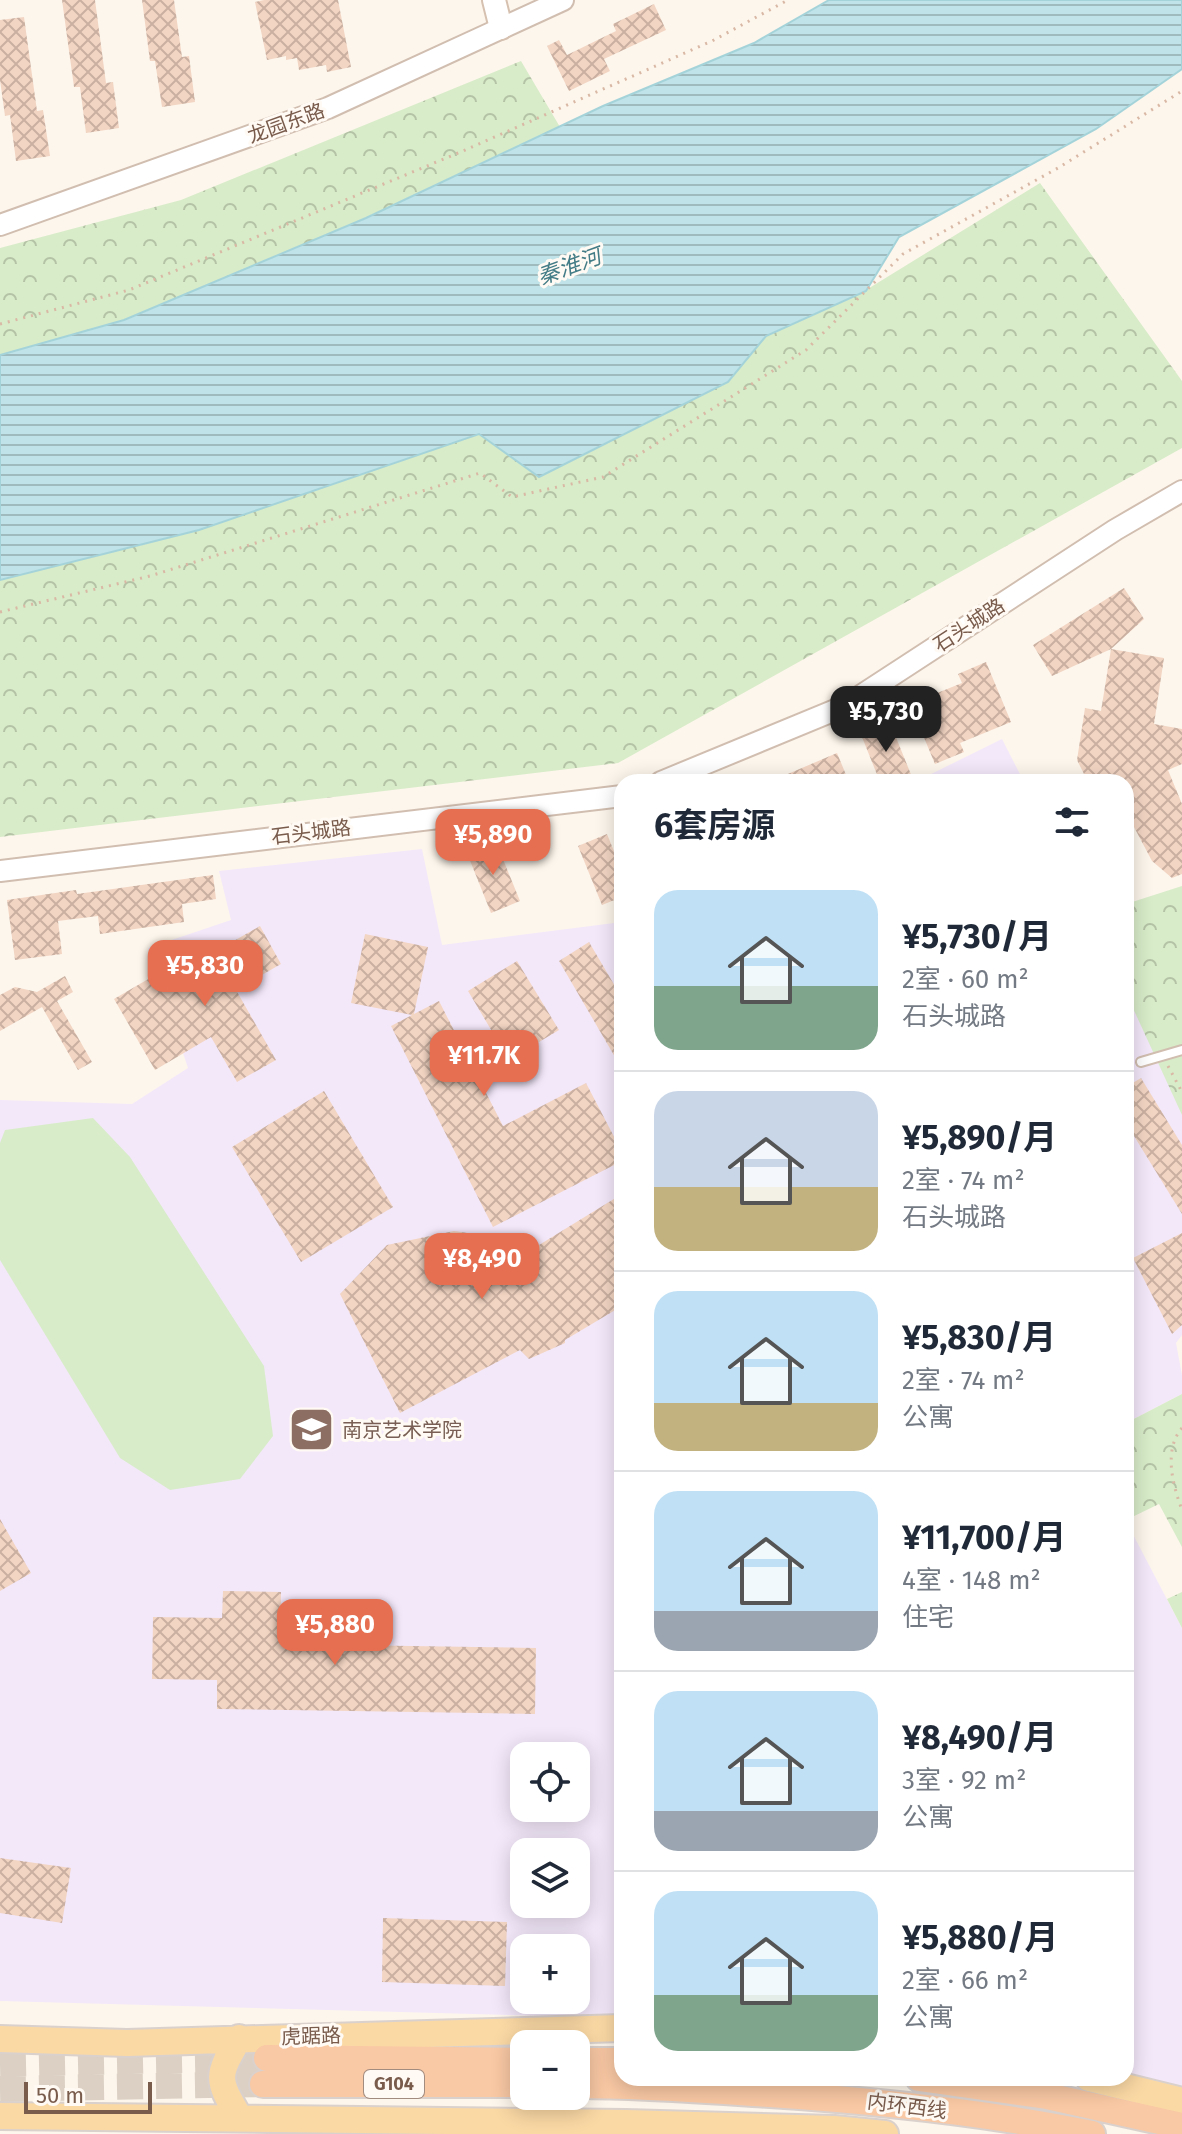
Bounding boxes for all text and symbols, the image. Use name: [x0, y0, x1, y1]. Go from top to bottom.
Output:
street label: 龙园东路: [244, 98, 328, 148]
water label: 秦淮河: [534, 241, 609, 290]
street label: 石头城路: [929, 593, 1009, 657]
pin: ¥5,730: [821, 686, 951, 754]
text: ¥5,730: [848, 696, 924, 727]
icon: filters: [1050, 800, 1094, 844]
text: 6套房源: [654, 805, 775, 846]
pin: ¥5,890: [428, 809, 558, 877]
street label: 石头城路: [270, 815, 352, 849]
text: ¥5,890: [453, 819, 533, 850]
text: ¥5,730/月: [902, 916, 1052, 957]
icon: home: [718, 922, 814, 1018]
pin: ¥5,830: [140, 940, 270, 1008]
text: ¥5,830: [166, 950, 244, 981]
text: 2室 · 60 m²: [902, 964, 1029, 995]
text: 石头城路: [902, 1001, 1006, 1032]
pin: ¥11.7K: [419, 1030, 549, 1098]
text: ¥11.7K: [448, 1040, 520, 1071]
text: ¥5,890/月: [902, 1117, 1057, 1158]
icon: home: [718, 1123, 814, 1219]
text: 2室 · 74 m²: [902, 1165, 1025, 1196]
text: 石头城路: [902, 1202, 1006, 1233]
pin: ¥8,490: [417, 1233, 547, 1301]
text: ¥8,490: [442, 1243, 522, 1274]
text: ¥5,830/月: [902, 1317, 1056, 1358]
icon: home: [718, 1323, 814, 1419]
text: 2室 · 74 m²: [902, 1365, 1025, 1396]
text: 公寓: [902, 1402, 954, 1433]
school or university icon: 南京艺术学院: [287, 1406, 335, 1454]
place label: 南京艺术学院: [342, 1418, 462, 1442]
text: ¥11,700/月: [902, 1517, 1066, 1558]
icon: home: [718, 1523, 814, 1619]
text: 4室 · 148 m²: [902, 1565, 1041, 1596]
pin: ¥5,880: [270, 1599, 400, 1667]
text: 住宅: [902, 1602, 954, 1633]
text: ¥5,880: [295, 1609, 375, 1640]
text: ¥8,490/月: [902, 1717, 1057, 1758]
icon: home: [718, 1723, 814, 1819]
map controls: [510, 1742, 590, 2110]
button: locate: [510, 1742, 590, 1822]
text: 3室 · 92 m²: [902, 1765, 1026, 1796]
text: 公寓: [902, 1802, 954, 1833]
button: layers: [510, 1838, 590, 1918]
text: ¥5,880/月: [902, 1917, 1058, 1958]
icon: home: [718, 1923, 814, 2019]
button: +: [510, 1934, 590, 2014]
text: 2室 · 66 m²: [902, 1965, 1028, 1996]
text: 公寓: [902, 2002, 954, 2033]
street label: 虎踞路: [281, 2023, 341, 2049]
button: −: [510, 2030, 590, 2110]
road number: G104: [364, 2070, 424, 2098]
scale bar: [24, 2078, 152, 2114]
text: 50 m: [36, 2082, 84, 2109]
street label: 内环西线: [866, 2089, 948, 2123]

